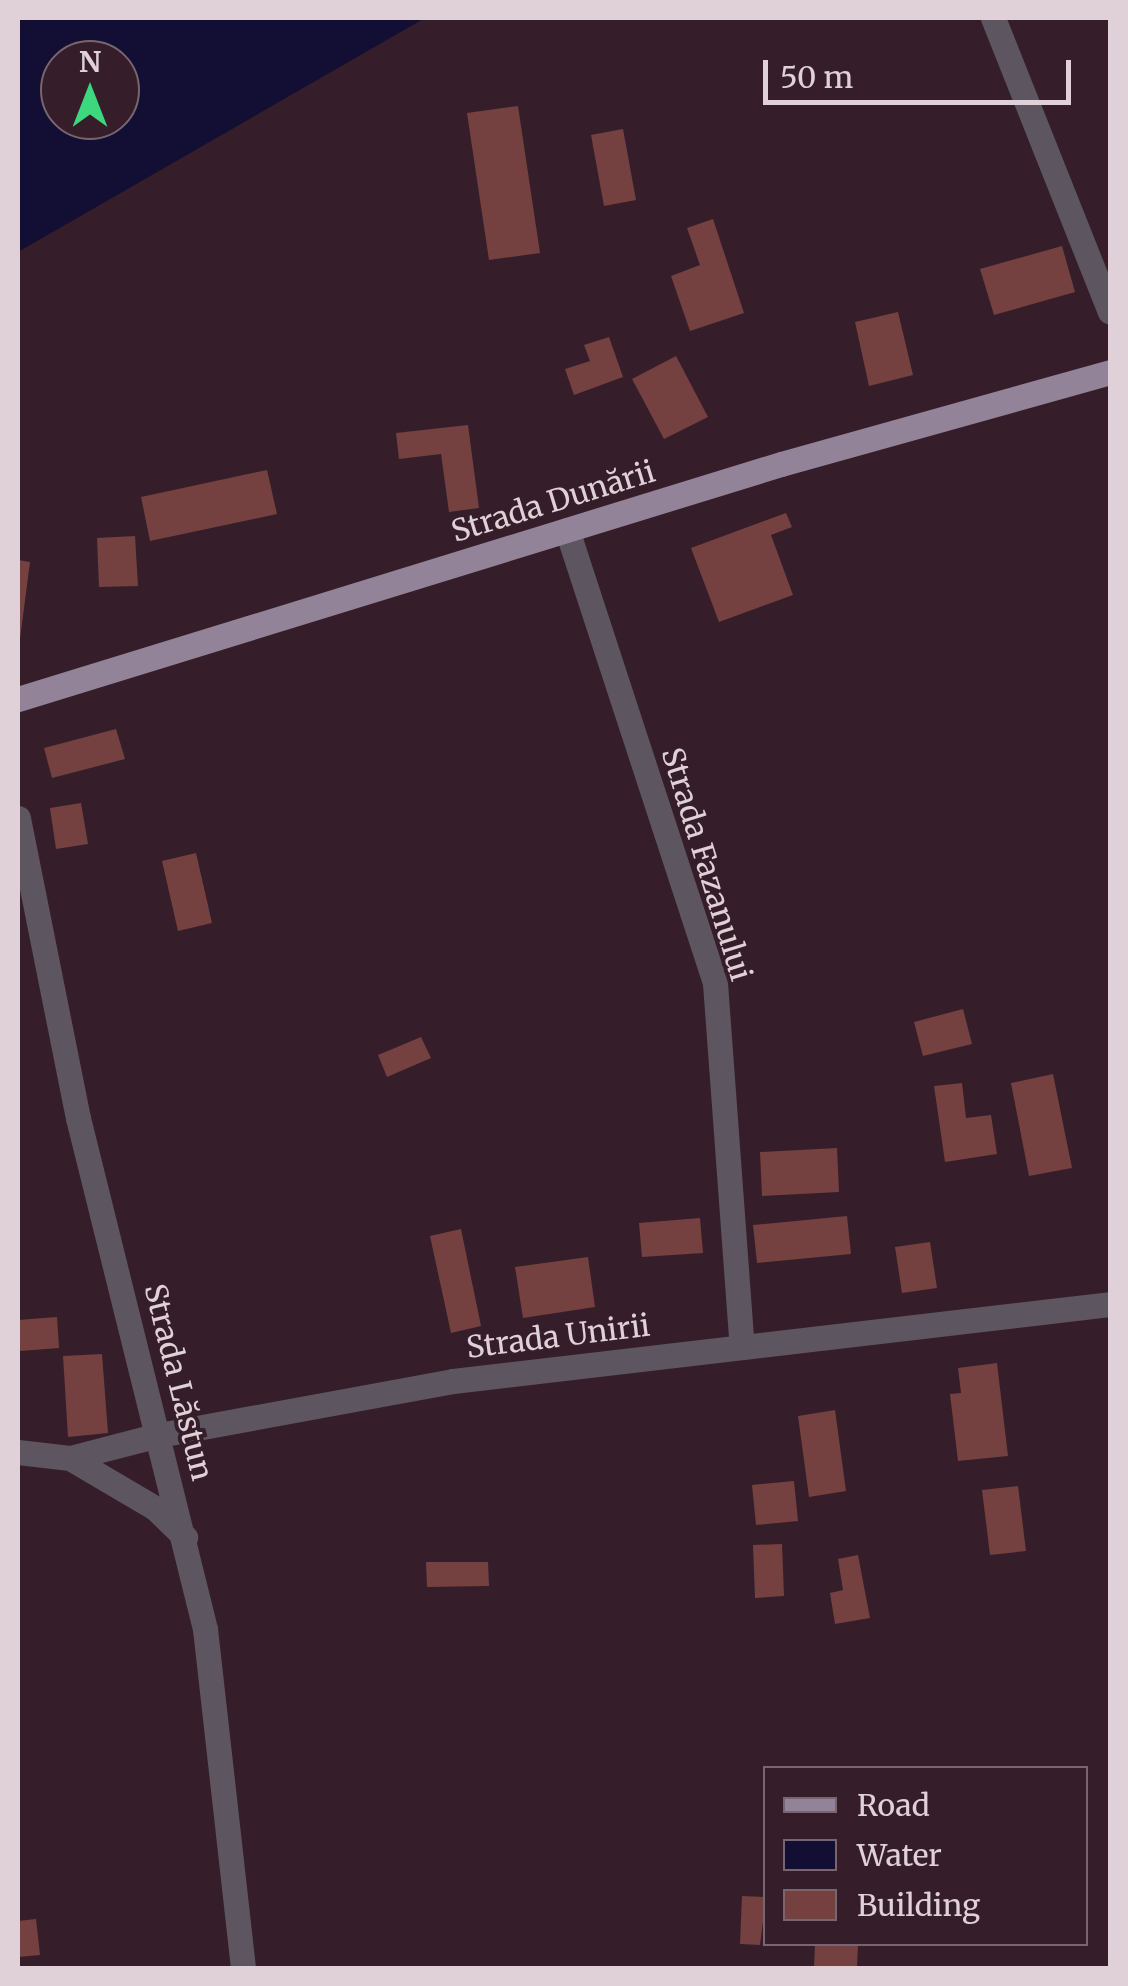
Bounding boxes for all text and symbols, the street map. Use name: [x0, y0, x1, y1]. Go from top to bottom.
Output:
north arrow: [40, 40, 140, 140]
scale bar: [768, 40, 1076, 102]
text: N: [79, 44, 101, 80]
text: 50 m: [780, 58, 853, 96]
street label: Strada Dunării: [447, 453, 659, 549]
street label: Strada Fazanului: [654, 743, 760, 985]
street label: Strada Lăstun: [137, 1280, 221, 1484]
street label: Strada Unirii: [464, 1307, 652, 1365]
legend: [763, 1766, 1088, 1946]
text: Road: [857, 1786, 930, 1824]
text: Water: [857, 1836, 942, 1874]
text: Building: [857, 1886, 980, 1924]

